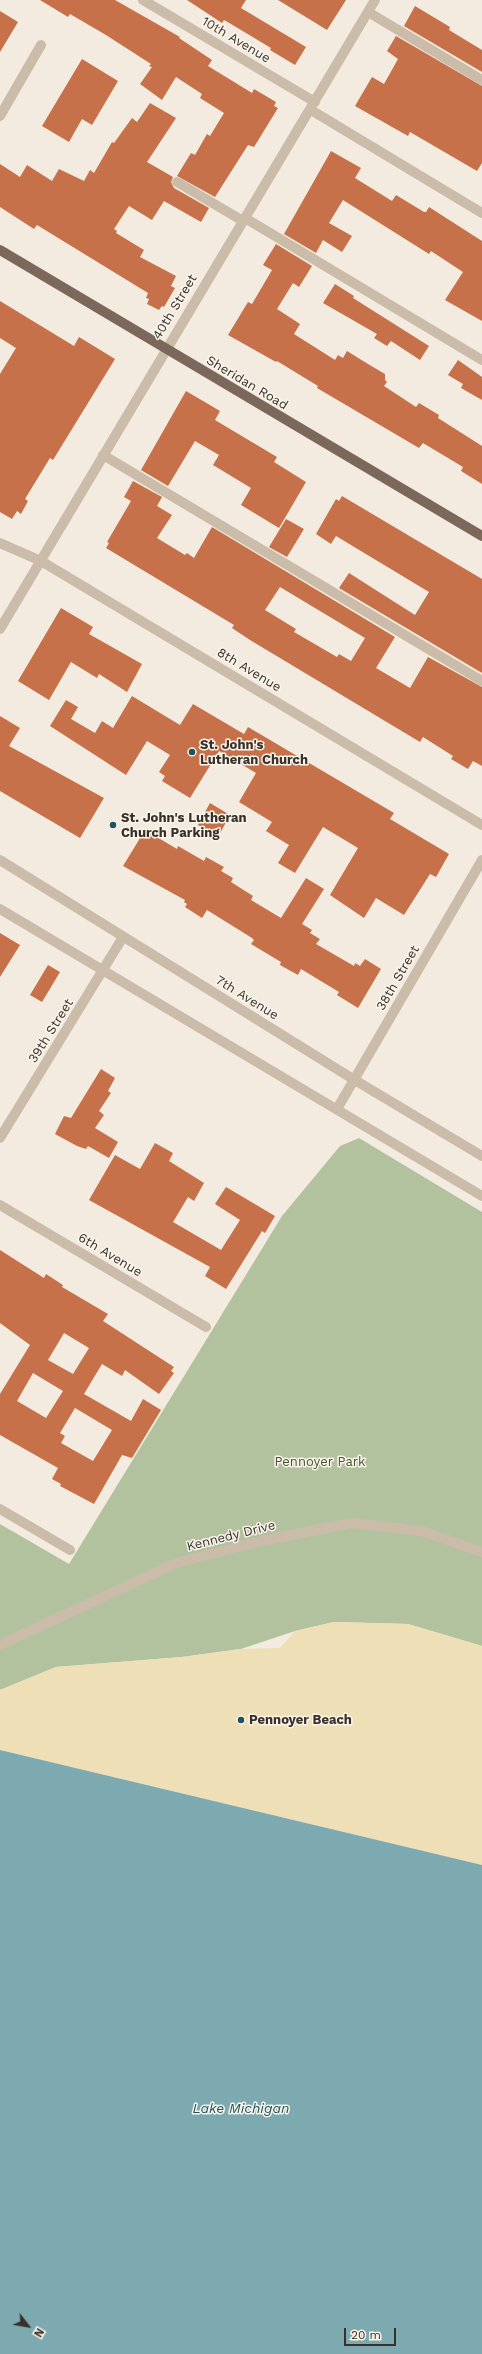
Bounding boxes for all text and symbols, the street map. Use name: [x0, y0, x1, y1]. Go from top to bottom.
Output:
street label: 10th Avenue: [199, 13, 273, 67]
street label: 40th Street: [149, 272, 201, 342]
street label: Sheridan Road: [203, 353, 291, 413]
street label: 8th Avenue: [214, 645, 284, 695]
place label: St. John's Lutheran Church: [200, 737, 308, 768]
marker: St. John's Lutheran Church: [187, 747, 197, 757]
place label: St. John's Lutheran Church Parking: [121, 810, 247, 841]
marker: St. John's Lutheran Church Parking: [108, 820, 118, 830]
street label: 38th Street: [373, 943, 423, 1013]
street label: 7th Avenue: [213, 973, 281, 1023]
street label: 39th Street: [25, 996, 77, 1066]
street label: 6th Avenue: [75, 1230, 145, 1280]
park label: Pennoyer Park: [275, 1454, 365, 1470]
street label: Kennedy Drive: [185, 1517, 277, 1555]
place label: Pennoyer Beach: [249, 1712, 352, 1728]
marker: Pennoyer Beach: [236, 1715, 246, 1725]
water label: Lake Michigan: [192, 2101, 290, 2117]
north arrow: [8, 2306, 48, 2346]
scale bar: [346, 2320, 398, 2346]
text: N: [31, 2326, 46, 2339]
text: 20 m: [351, 2328, 381, 2342]

